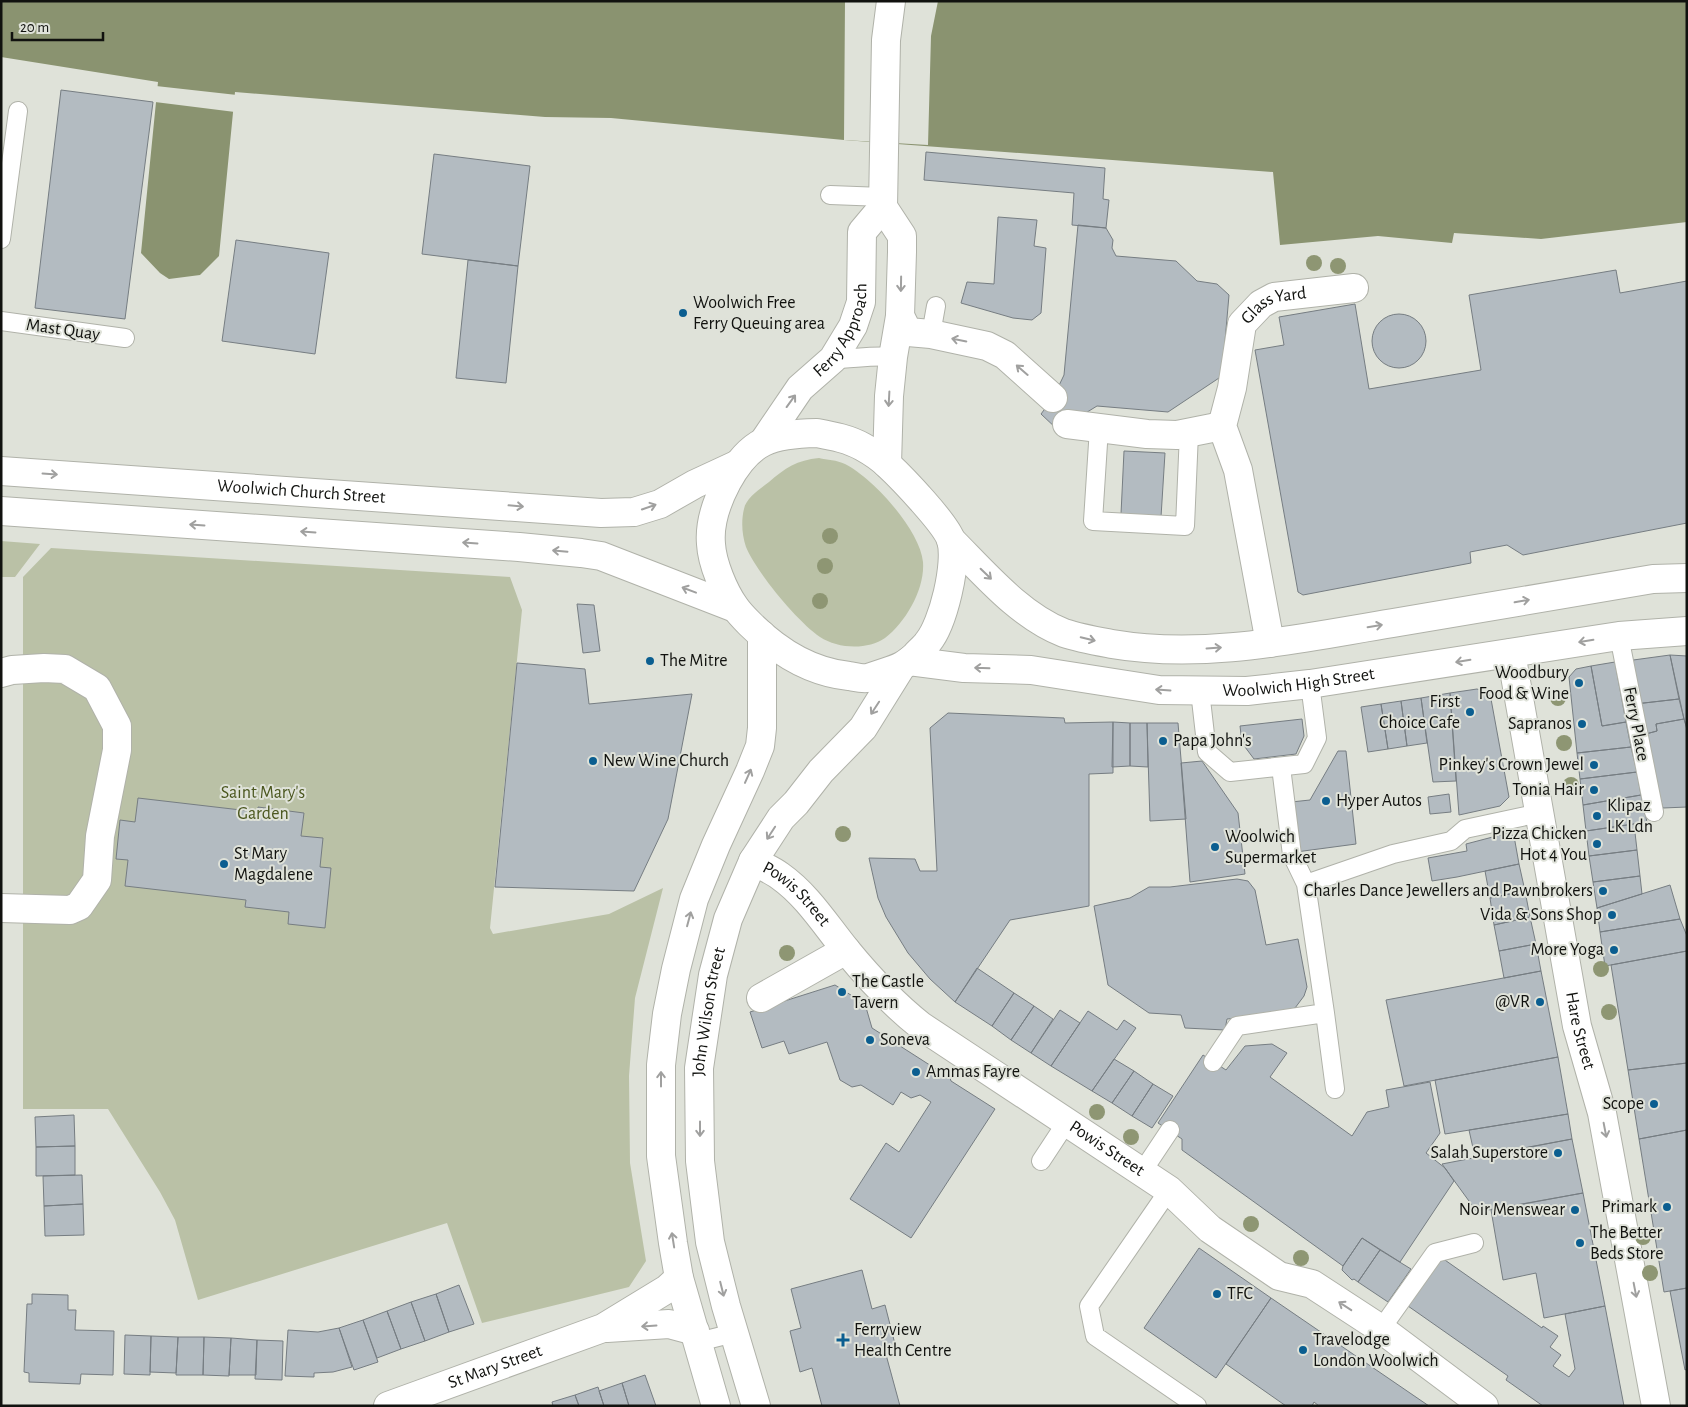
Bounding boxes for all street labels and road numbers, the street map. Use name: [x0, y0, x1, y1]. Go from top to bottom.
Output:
street label: Ferry Approach: [810, 283, 870, 381]
street label: Glass Yard: [1238, 284, 1307, 328]
street label: Mast Quay: [25, 316, 101, 344]
street label: Woolwich Church Street: [217, 477, 386, 507]
street label: Woolwich High Street: [1222, 665, 1376, 700]
street label: Ferry Place: [1620, 685, 1652, 763]
street label: Powis Street: [760, 859, 833, 930]
street label: John Wilson Street: [690, 945, 729, 1076]
street label: Hare Street: [1562, 990, 1598, 1072]
street label: Powis Street: [1066, 1118, 1148, 1180]
street label: St Mary Street: [446, 1342, 545, 1392]

